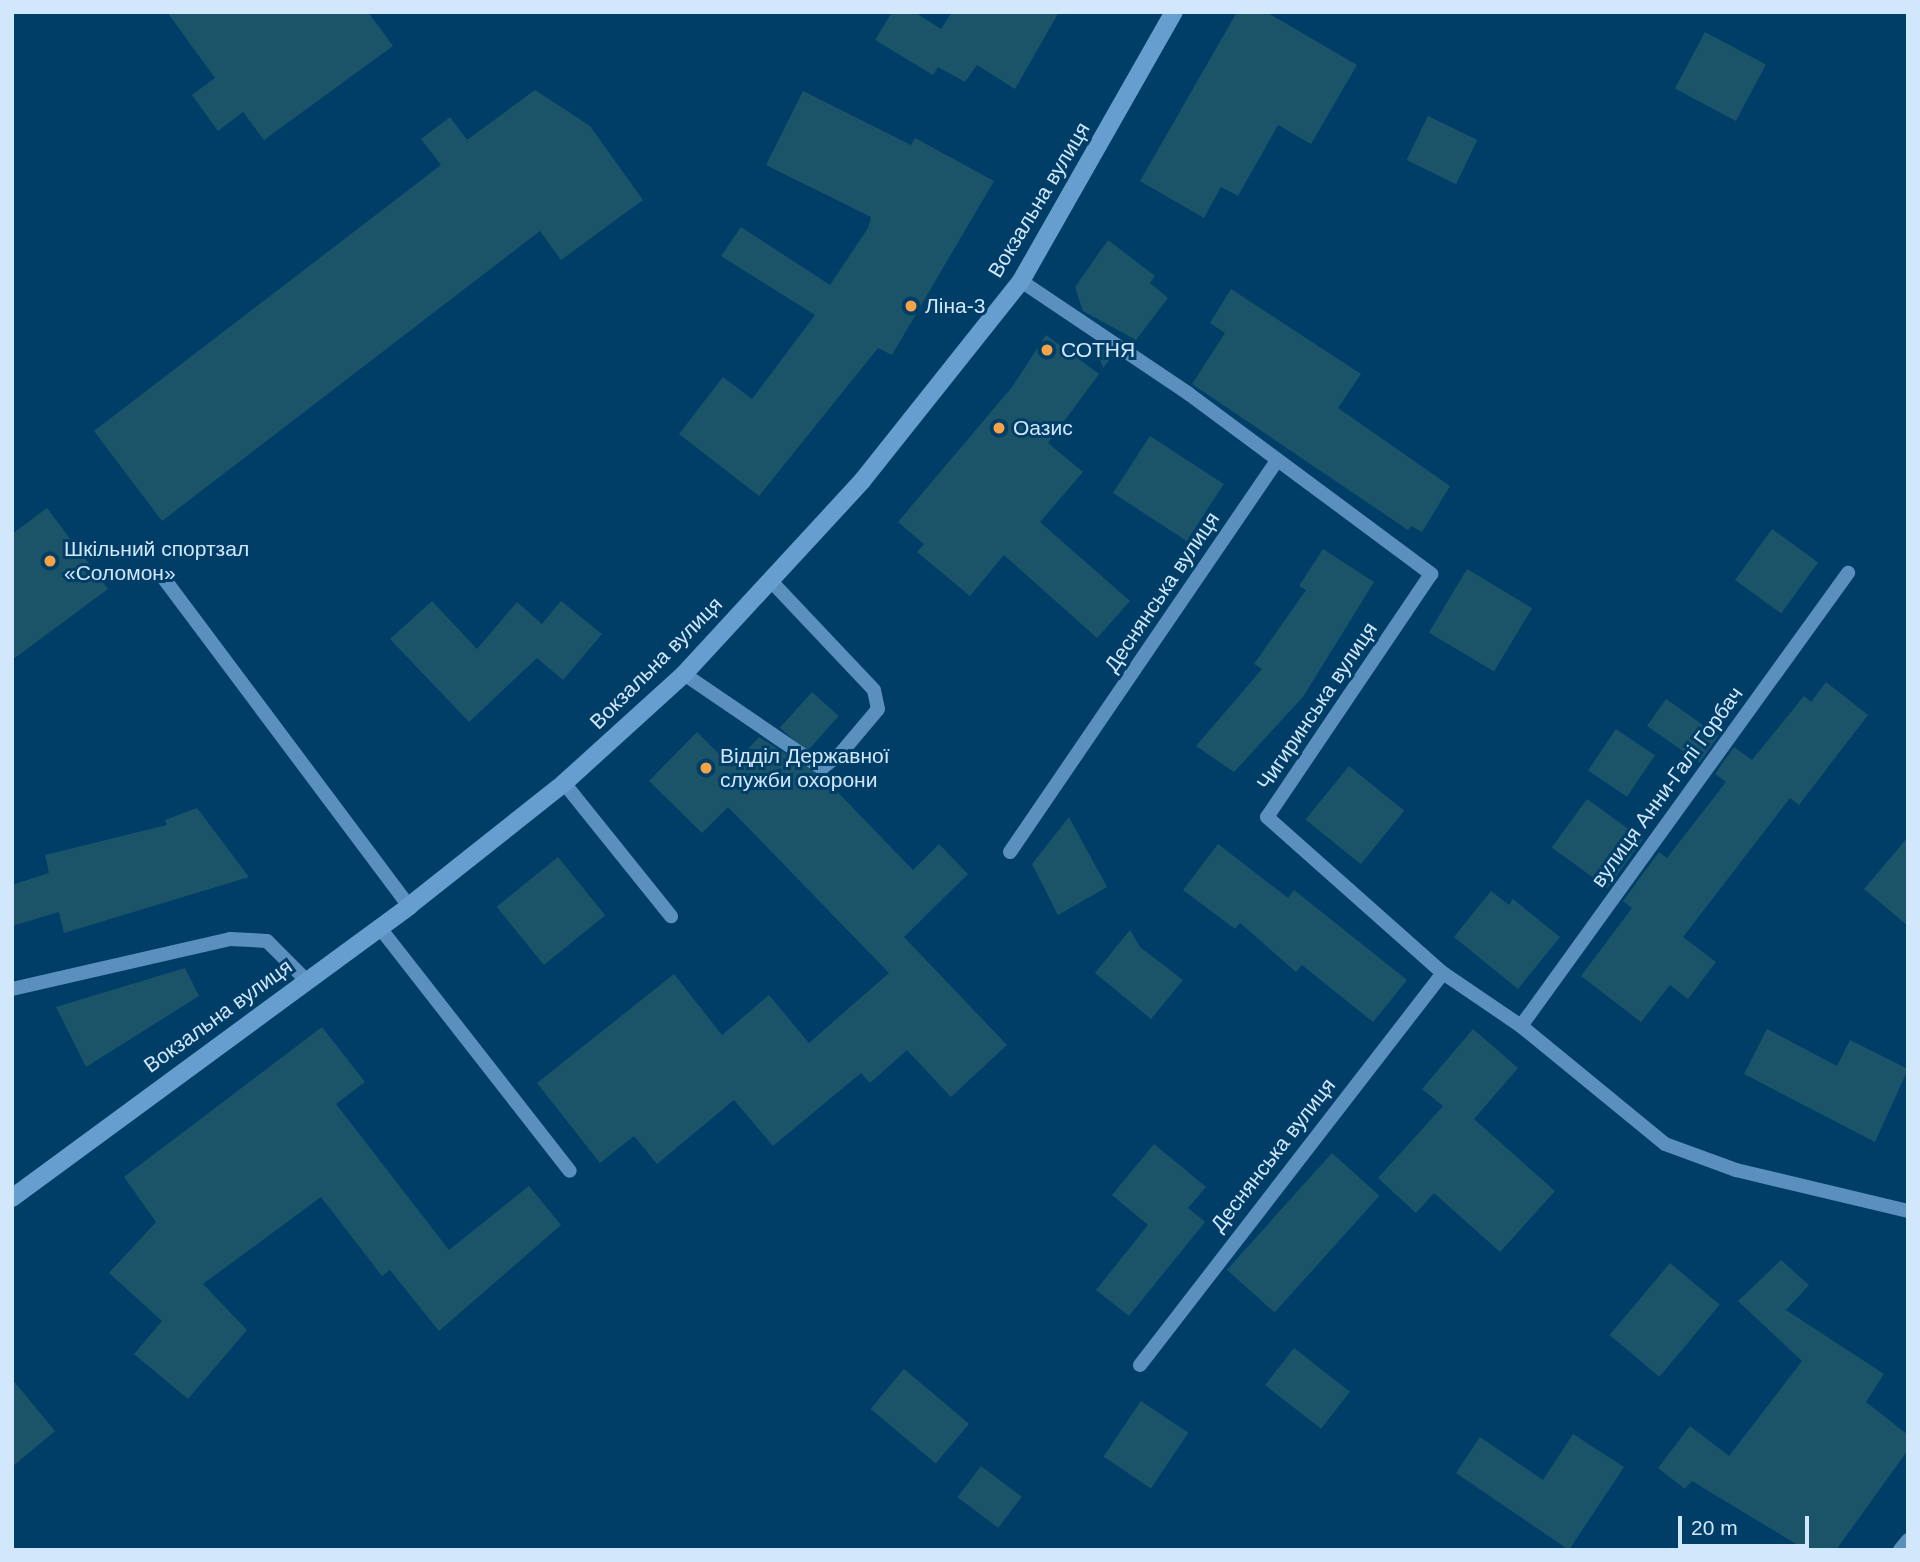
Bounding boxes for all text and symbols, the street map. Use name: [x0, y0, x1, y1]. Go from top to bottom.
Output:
street label: Вокзальна вулиця: [983, 118, 1095, 282]
place label: Ліна-3: [925, 293, 985, 319]
marker: Ліна-3: [903, 298, 919, 314]
place label: СОТНЯ: [1061, 337, 1135, 363]
marker: СОТНЯ: [1039, 342, 1055, 358]
place label: Оазис: [1013, 415, 1073, 441]
marker: Оазис: [991, 420, 1007, 436]
street label: Деснянська вулиця: [1099, 507, 1225, 677]
place label: Шкільний спортзал «Соломон»: [64, 536, 249, 586]
marker: Шкільний спортзал «Соломон»: [42, 553, 58, 569]
street label: Вокзальна вулиця: [585, 592, 727, 734]
street label: Чигиринська вулиця: [1252, 617, 1382, 795]
street label: вулиця Анни-Галі Горбач: [1586, 682, 1748, 892]
place label: Відділ Державної служби охорони: [720, 743, 890, 793]
marker: Відділ Державної служби охорони: [698, 760, 714, 776]
street label: Вокзальна вулиця: [139, 954, 297, 1078]
street label: Деснянська вулиця: [1205, 1073, 1341, 1237]
scale bar: [1682, 1502, 1813, 1546]
text: 20 m: [1691, 1516, 1738, 1539]

